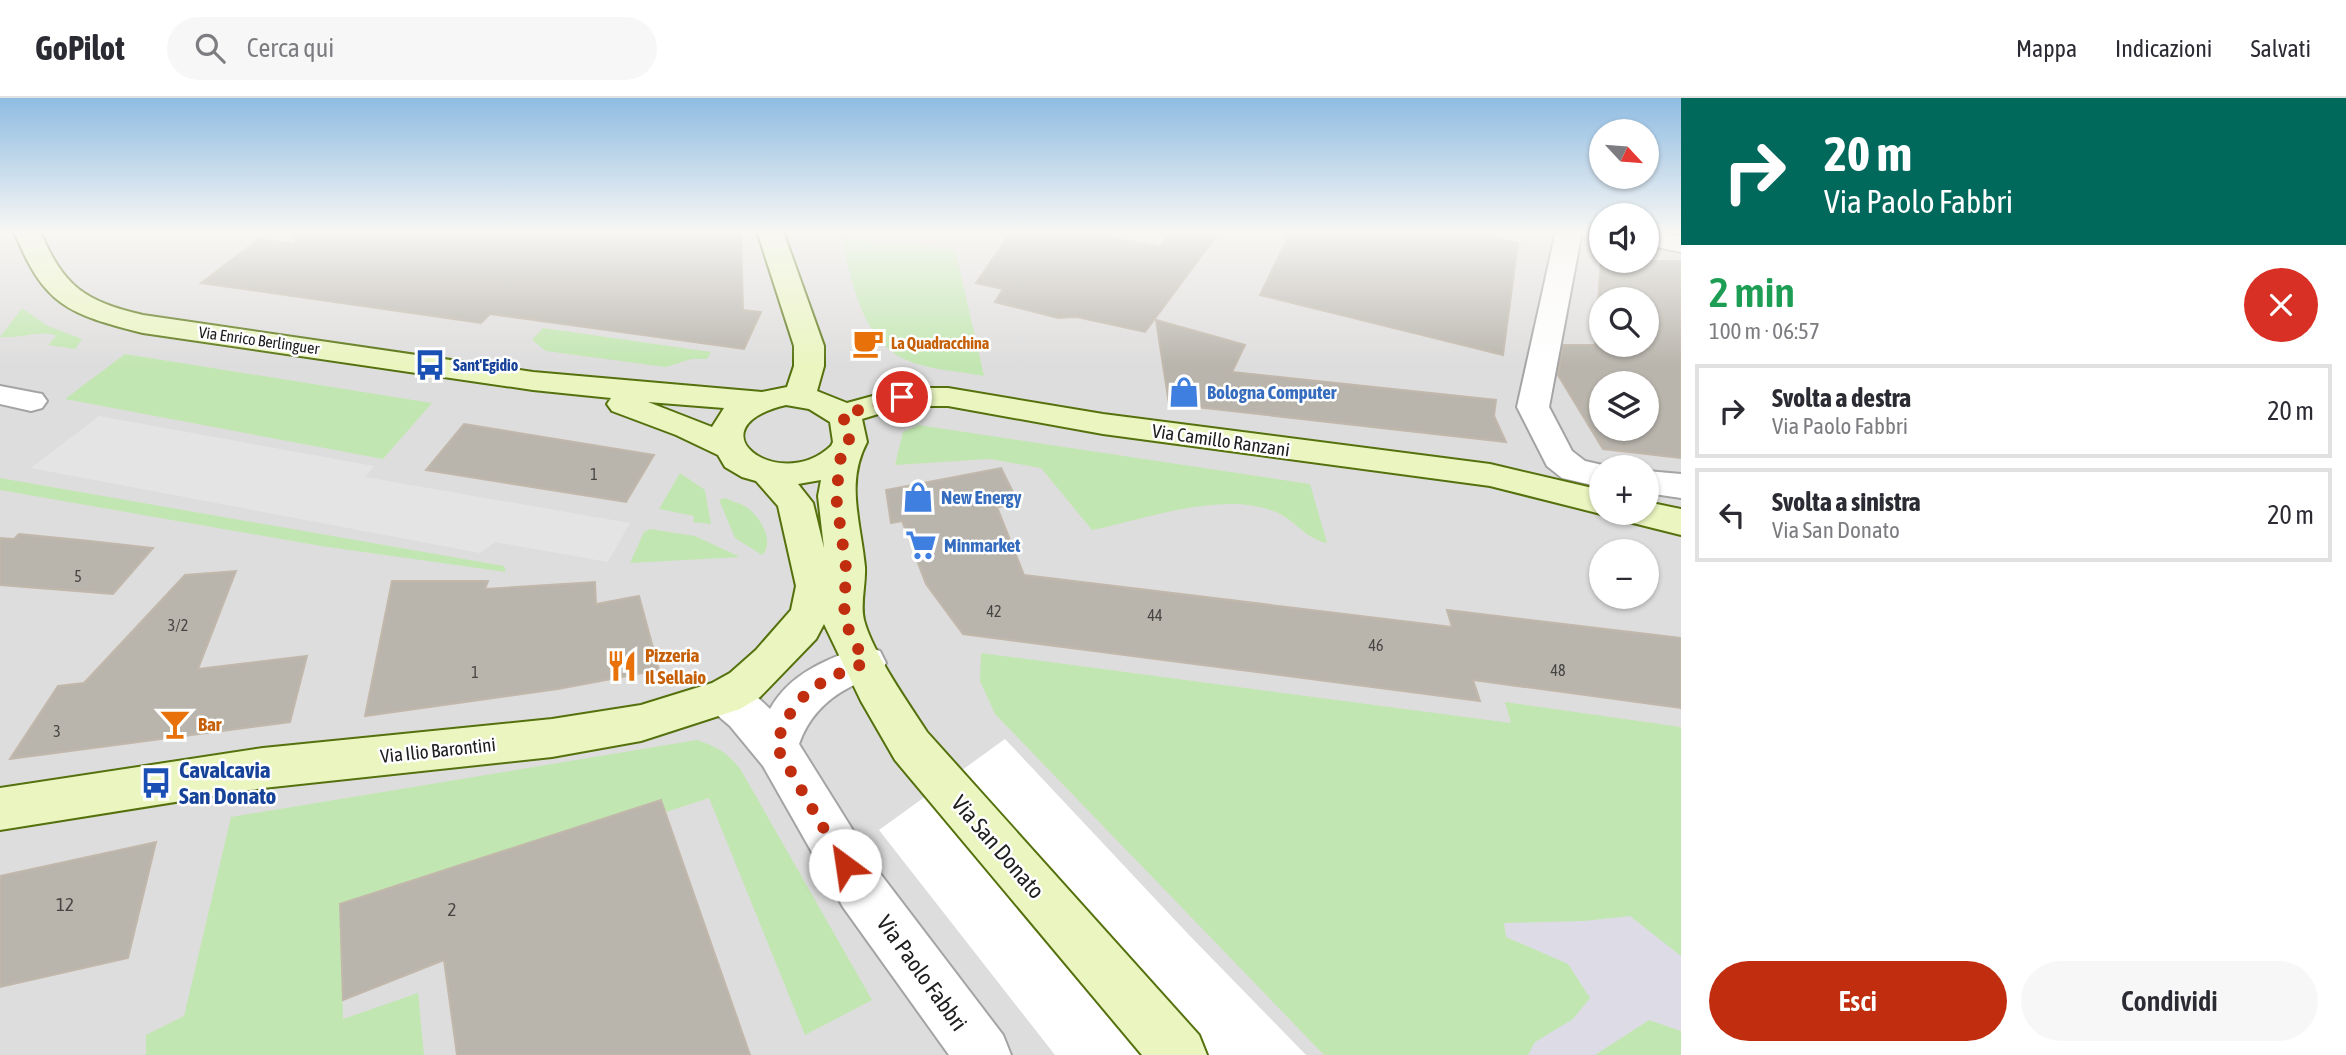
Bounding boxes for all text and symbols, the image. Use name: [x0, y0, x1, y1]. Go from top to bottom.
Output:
search box: [167, 17, 657, 80]
text: GoPilot: [35, 29, 125, 67]
icon: search: [191, 29, 229, 67]
text: Cerca qui: [247, 33, 334, 63]
text: Mappa: [2016, 35, 2077, 62]
text: Indicazioni: [2115, 35, 2212, 62]
text: Salvati: [2250, 35, 2311, 62]
north arrow: [1589, 119, 1659, 189]
map controls: [1589, 119, 1659, 609]
text: 20 m: [1824, 125, 1912, 181]
icon: right: [1709, 126, 1800, 217]
text: Via Paolo Fabbri: [1824, 183, 2013, 220]
button: sound: [1589, 203, 1659, 273]
text: 2 min: [1709, 268, 1795, 316]
button: close: [2244, 268, 2318, 342]
button: search: [1589, 287, 1659, 357]
text: 100 m · 06:57: [1709, 318, 1820, 344]
street label: Via Enrico Berlinguer: [197, 323, 321, 358]
cafe icon: La Quadracchina: [851, 326, 885, 360]
place label: La Quadracchina: [891, 334, 989, 352]
bus stop icon: Sant'Egidio: [413, 348, 447, 382]
place label: Sant'Egidio: [453, 356, 519, 374]
pin: [872, 367, 932, 427]
button: layers: [1589, 371, 1659, 441]
shop icon: Bologna Computer: [1167, 375, 1201, 409]
icon: arrive: [883, 378, 921, 416]
place label: Bologna Computer: [1207, 381, 1337, 403]
text: Svolta a destra: [1772, 383, 1911, 413]
icon: right: [1713, 392, 1751, 430]
text: 20 m: [2267, 396, 2314, 426]
text: Via Paolo Fabbri: [1772, 413, 1908, 439]
street label: Via Camillo Ranzani: [1151, 419, 1291, 461]
button: +: [1589, 455, 1659, 525]
house number: 1: [590, 465, 598, 483]
shop icon: New Energy: [901, 480, 935, 514]
place label: New Energy: [941, 486, 1022, 508]
text: Svolta a sinistra: [1772, 487, 1921, 517]
icon: left: [1713, 496, 1751, 534]
text: 20 m: [2267, 500, 2314, 530]
text: Via San Donato: [1772, 517, 1900, 543]
supermarket icon: Minmarket: [904, 528, 938, 562]
place label: Minmarket: [944, 534, 1021, 556]
button: −: [1589, 539, 1659, 609]
house number: 5: [74, 567, 82, 585]
house number: 42: [986, 602, 1002, 620]
house number: 44: [1147, 606, 1163, 624]
house number: 3/2: [168, 616, 188, 634]
house number: 46: [1368, 636, 1384, 654]
place label: Pizzeria Il Sellaio: [645, 644, 706, 688]
restaurant icon: Pizzeria Il Sellaio: [605, 649, 639, 683]
house number: 48: [1550, 661, 1566, 679]
house number: 1: [471, 663, 479, 681]
bar icon: Bar: [158, 707, 192, 741]
place label: Bar: [198, 713, 222, 735]
house number: 3: [53, 722, 61, 740]
street label: Via Ilio Barontini: [379, 733, 497, 767]
place label: Cavalcavia San Donato: [179, 757, 277, 809]
bus stop icon: Cavalcavia San Donato: [139, 766, 173, 800]
street label: Via San Donato: [946, 790, 1050, 904]
position arrow: [808, 828, 882, 902]
house number: 12: [56, 893, 74, 915]
house number: 2: [448, 898, 456, 920]
street label: Via Paolo Fabbri: [872, 910, 972, 1036]
button: Esci: [1709, 961, 2007, 1041]
button: Condividi: [2021, 961, 2318, 1041]

